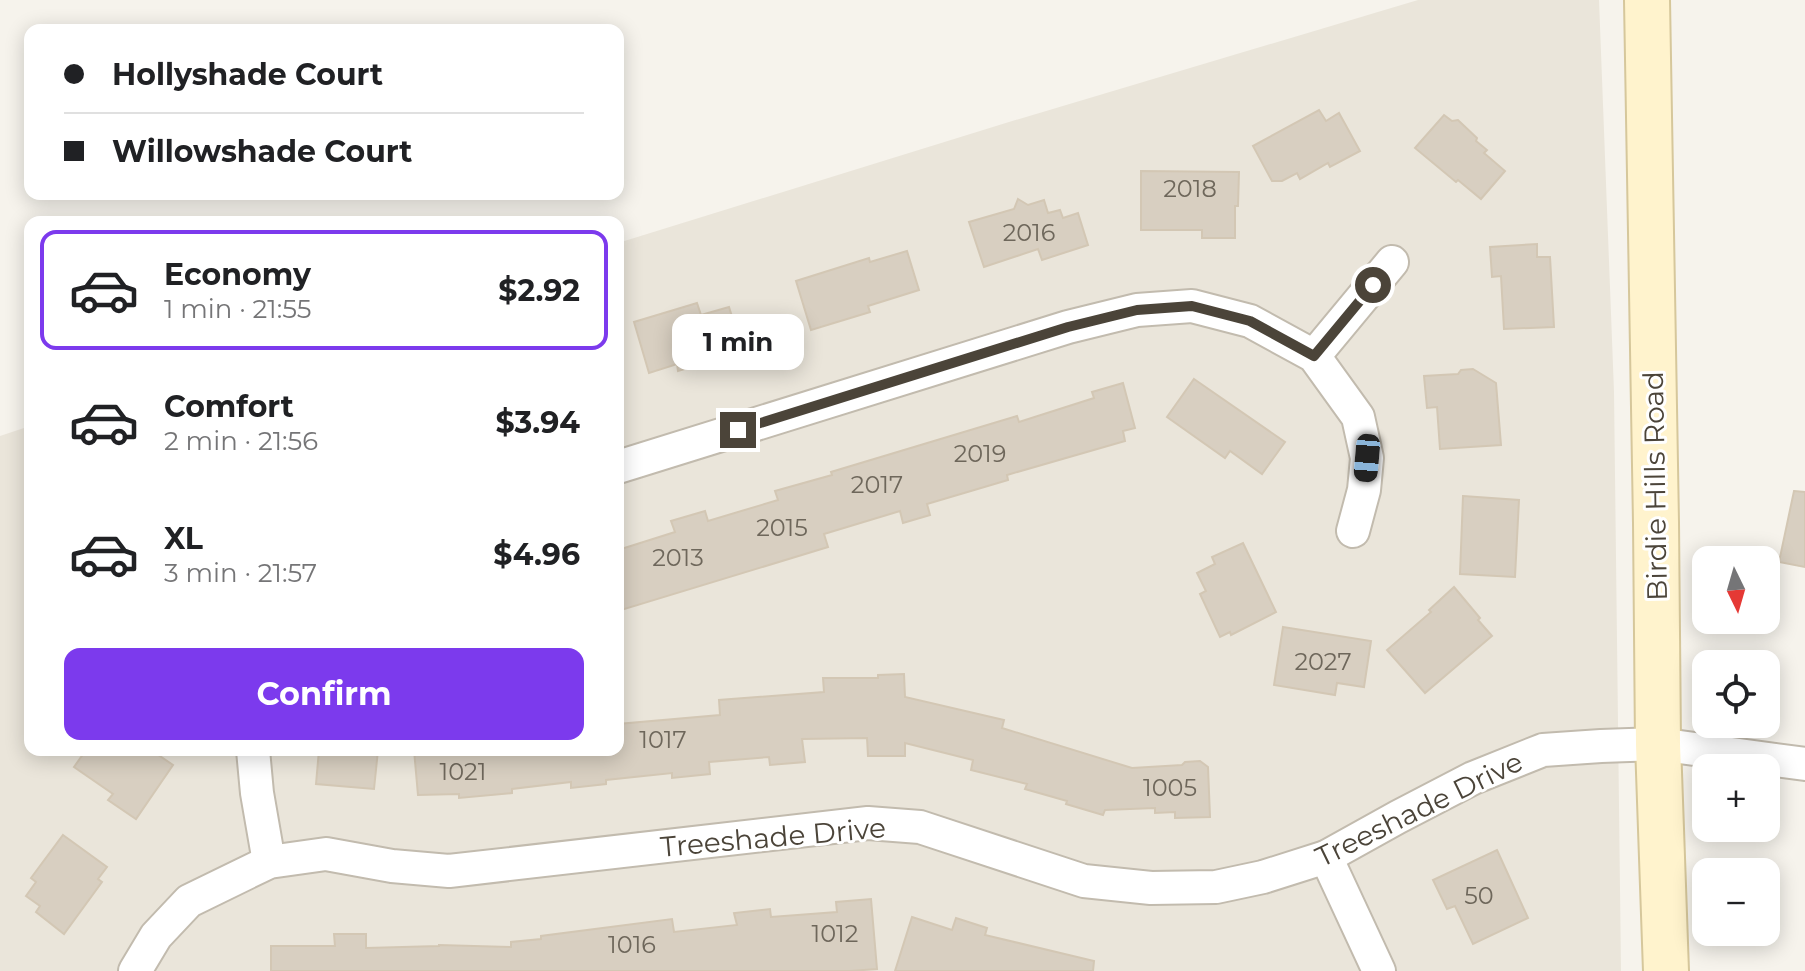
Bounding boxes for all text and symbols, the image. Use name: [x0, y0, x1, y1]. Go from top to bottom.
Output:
text: Hollyshade Court: [112, 56, 383, 93]
text: Willowshade Court: [112, 133, 412, 170]
house number: 2018: [1163, 174, 1217, 203]
house number: 2016: [1003, 218, 1055, 247]
icon: car: [68, 254, 140, 326]
text: Economy: [164, 256, 311, 293]
route start: [1355, 267, 1391, 303]
text: $2.92: [498, 272, 580, 309]
text: 1 min · 21:55: [164, 293, 312, 325]
callout: 1 min: [672, 314, 804, 370]
text: 1 min: [703, 326, 773, 358]
street label: Birdie Hills Road: [1636, 371, 1674, 601]
icon: car: [68, 386, 140, 458]
text: Comfort: [164, 388, 294, 425]
text: $3.94: [496, 404, 580, 441]
route end: [720, 412, 756, 448]
text: 2 min · 21:56: [164, 425, 318, 457]
car: [1353, 433, 1381, 483]
house number: 2019: [954, 439, 1006, 468]
house number: 2017: [851, 470, 903, 499]
house number: 2015: [756, 513, 808, 542]
icon: car: [68, 518, 140, 590]
text: XL: [164, 520, 203, 557]
text: $4.96: [493, 536, 580, 573]
house number: 2013: [652, 543, 704, 572]
north arrow: [1692, 546, 1780, 634]
map controls: [1692, 546, 1780, 946]
text: 3 min · 21:57: [164, 557, 317, 589]
house number: 2027: [1294, 647, 1352, 676]
button: Confirm: [64, 648, 584, 740]
button: locate: [1692, 650, 1780, 738]
house number: 1017: [639, 725, 687, 754]
street label: Treeshade Drive: [1310, 744, 1528, 874]
button: +: [1692, 754, 1780, 842]
house number: 1021: [440, 757, 486, 786]
house number: 1005: [1143, 773, 1197, 802]
street label: Treeshade Drive: [659, 810, 887, 864]
button: −: [1692, 858, 1780, 946]
house number: 50: [1464, 881, 1494, 910]
house number: 1012: [812, 919, 858, 948]
house number: 1016: [608, 930, 656, 959]

